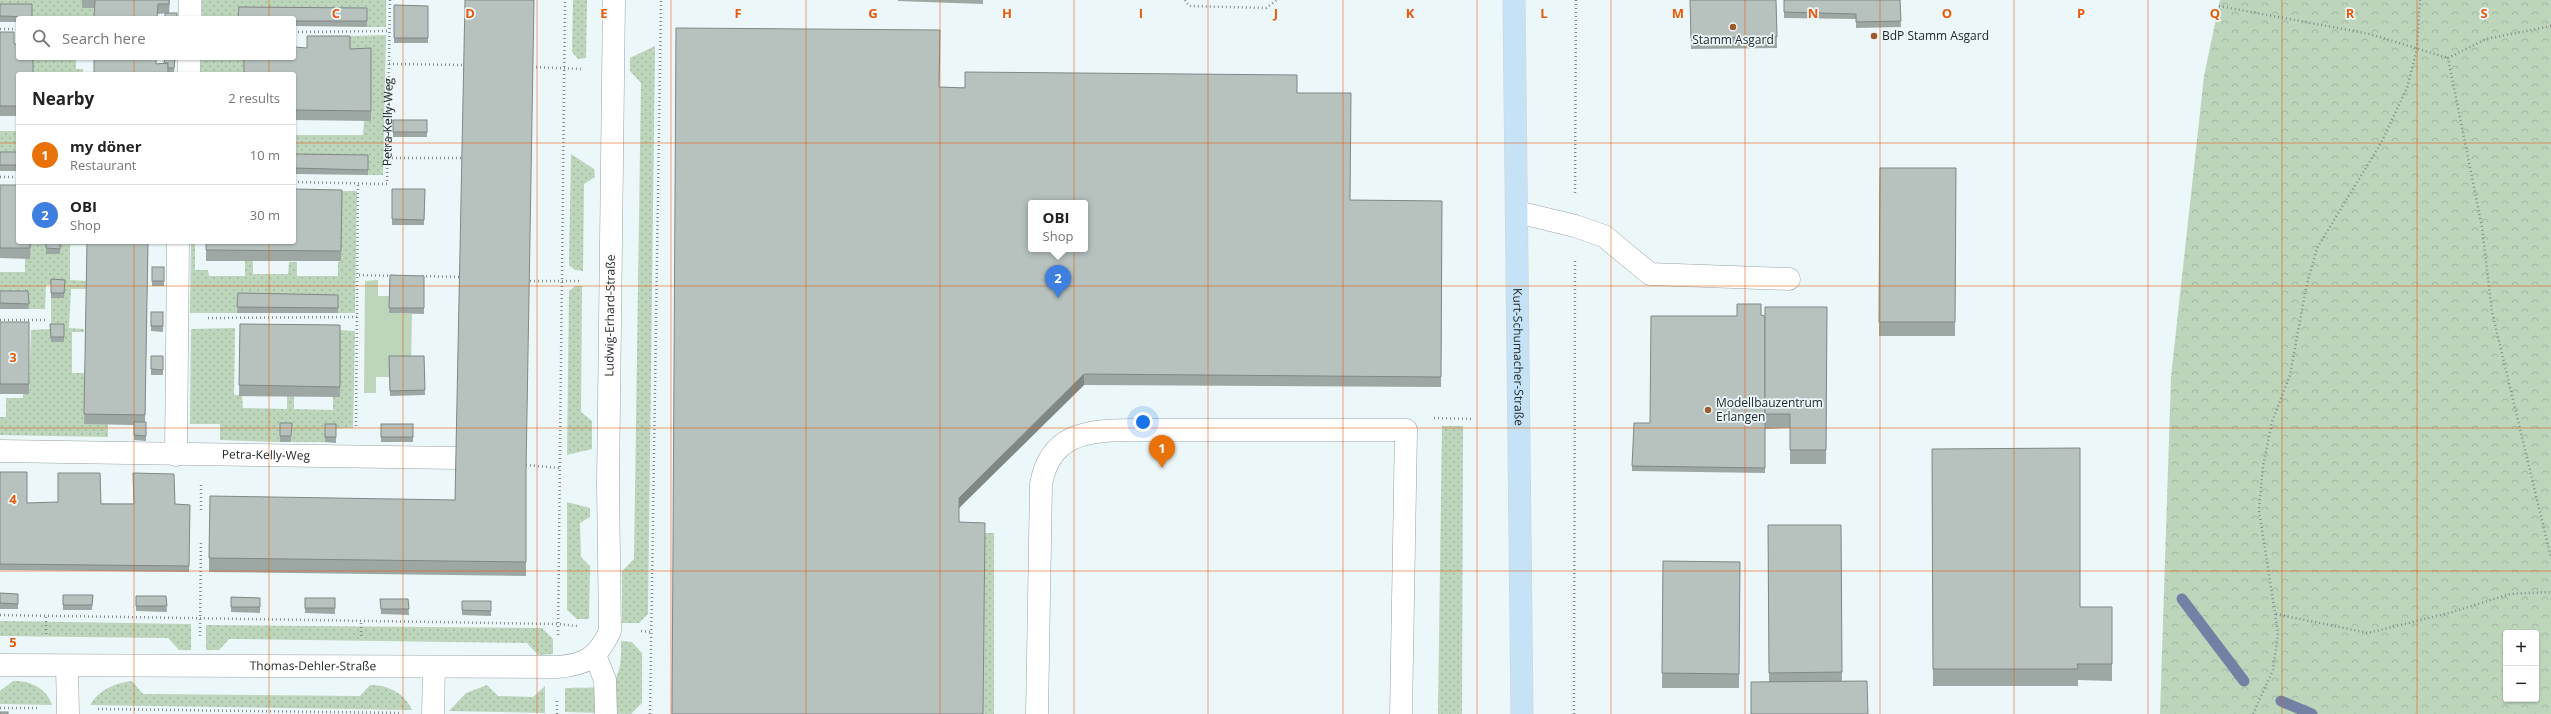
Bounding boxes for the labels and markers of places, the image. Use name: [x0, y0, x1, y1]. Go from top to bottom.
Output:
marker: Stamm Asgard: [1728, 22, 1738, 32]
place label: BdP Stamm Asgard: [1882, 27, 1989, 44]
place label: Stamm Asgard: [1692, 31, 1774, 48]
marker: BdP Stamm Asgard: [1869, 31, 1879, 41]
pin: 2: [1045, 265, 1071, 298]
place label: Modellbauzentrum Erlangen: [1716, 394, 1823, 425]
marker: Modellbauzentrum Erlangen: [1703, 405, 1713, 415]
pin: 1: [1149, 435, 1175, 468]

